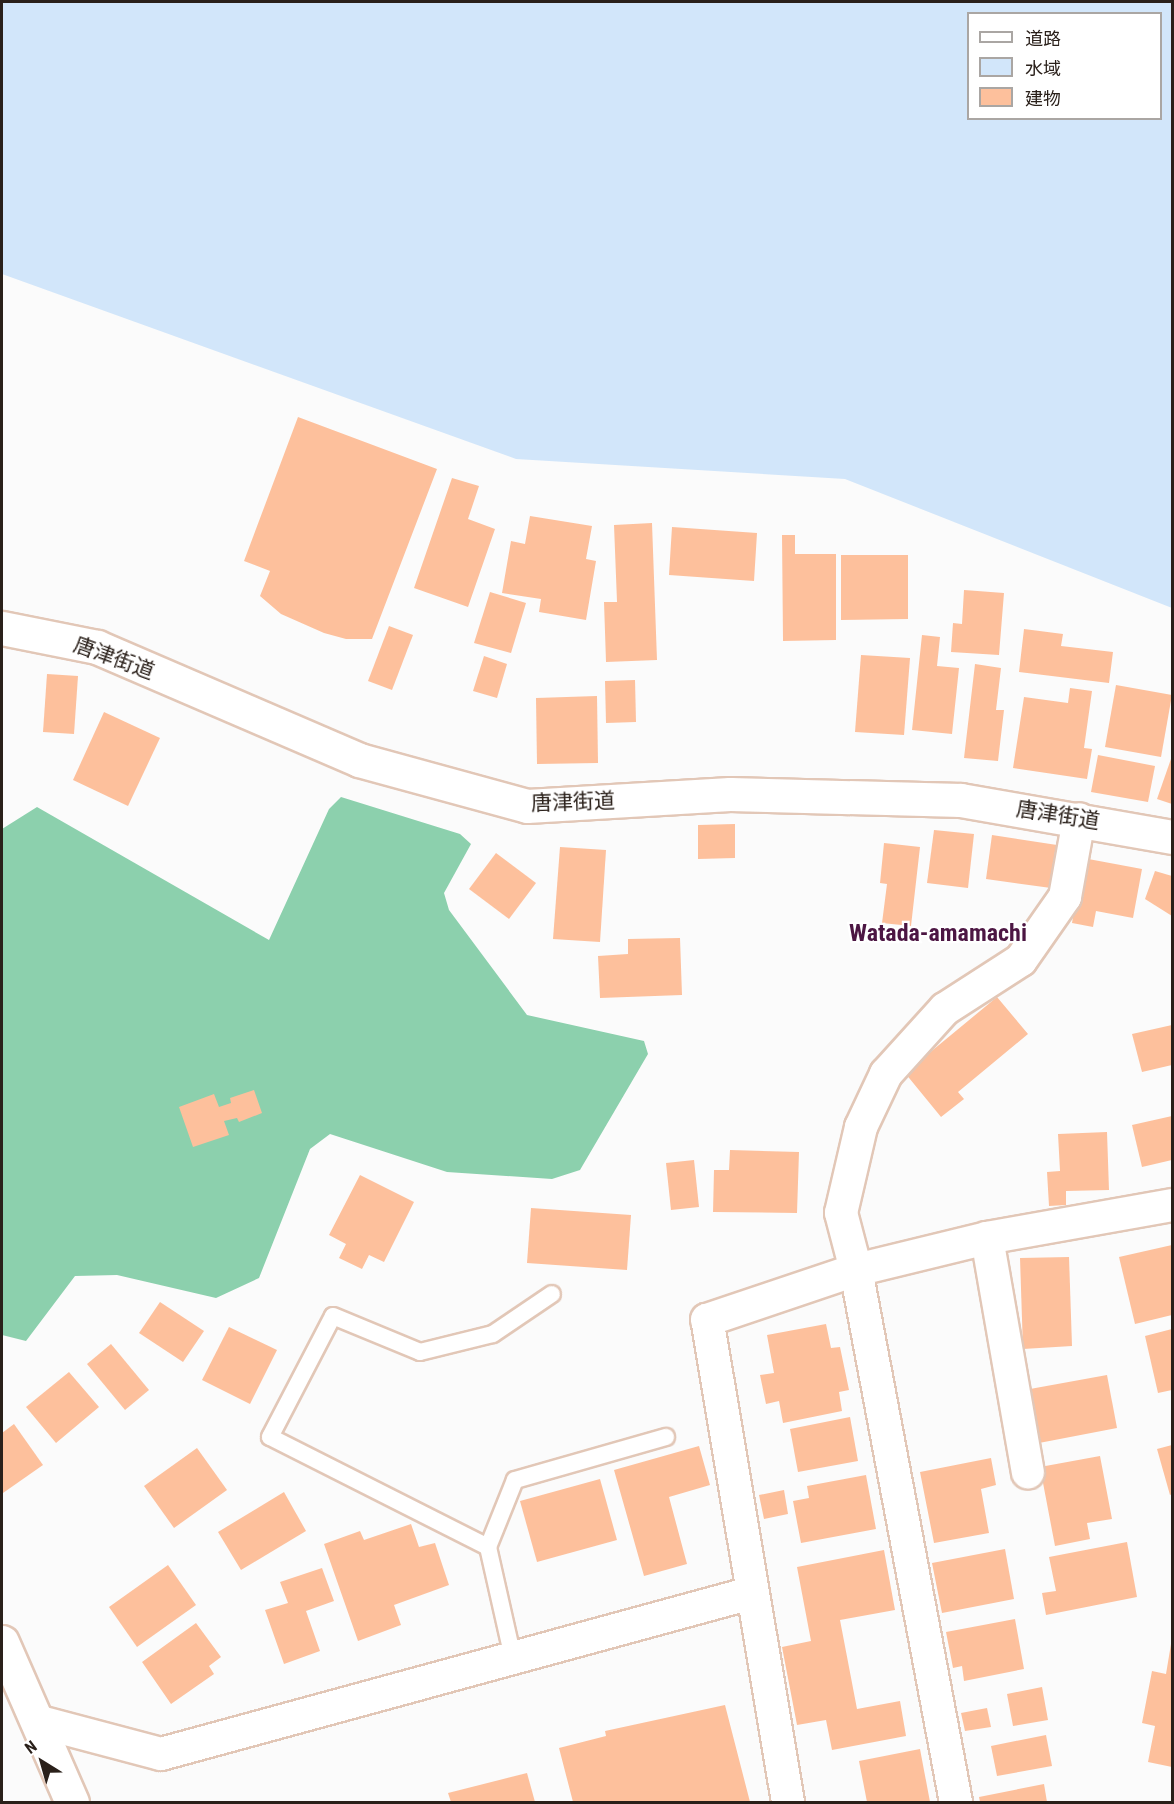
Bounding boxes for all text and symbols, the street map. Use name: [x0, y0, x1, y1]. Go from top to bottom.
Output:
legend: [967, 12, 1162, 120]
text: 道路: [1025, 28, 1061, 49]
text: 水域: [1025, 58, 1061, 79]
text: 建物: [1025, 88, 1061, 109]
street label: 唐津街道: [70, 632, 158, 684]
street label: 唐津街道: [531, 788, 615, 816]
street label: 唐津街道: [1015, 796, 1101, 834]
district label: Watada-amamachi: [849, 920, 1027, 948]
north arrow: [12, 1732, 72, 1792]
text: N: [21, 1737, 40, 1758]

